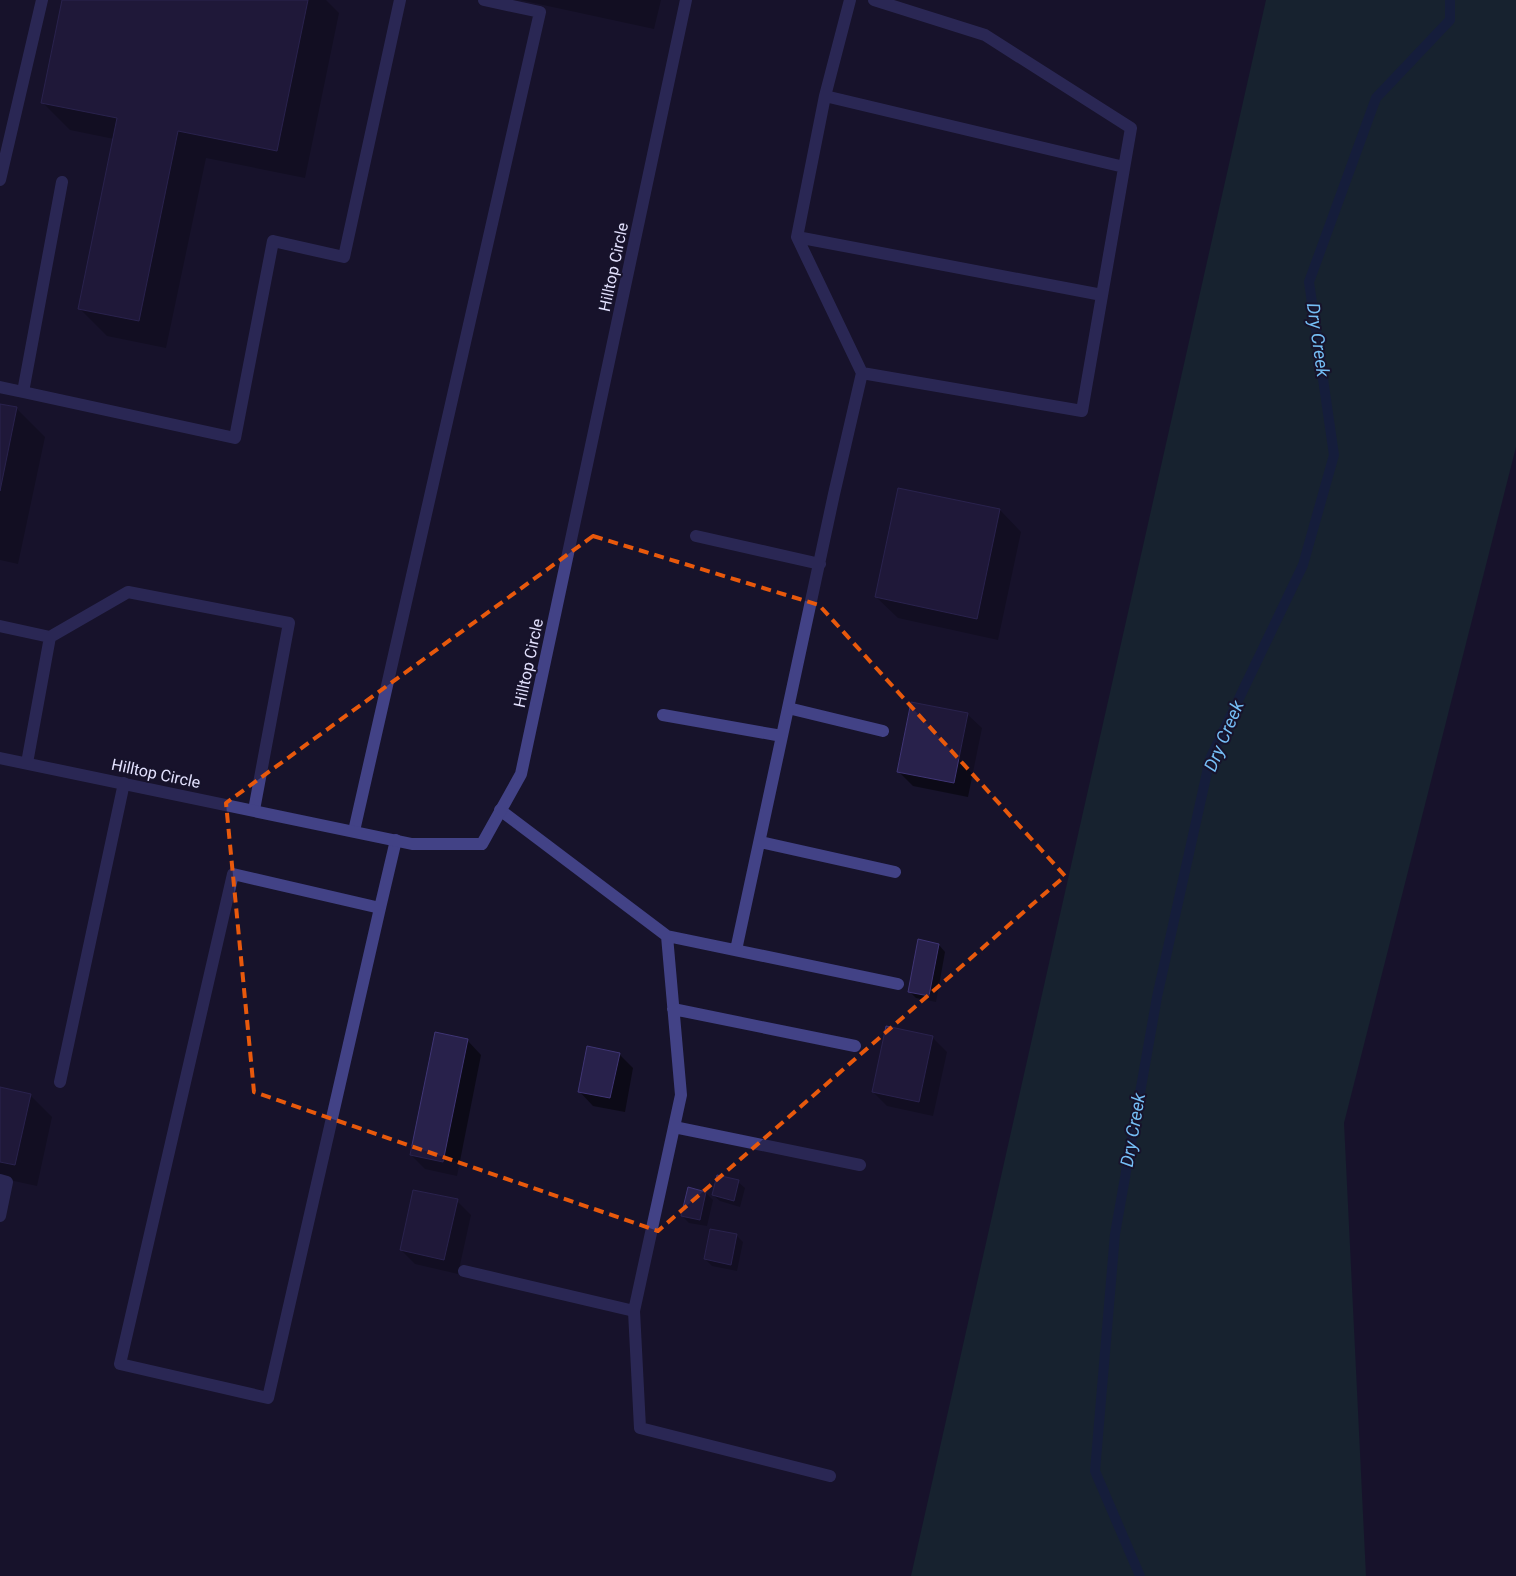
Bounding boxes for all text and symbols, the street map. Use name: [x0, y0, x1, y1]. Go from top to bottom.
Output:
street label: Hilltop Circle: [595, 221, 632, 313]
water label: Dry Creek: [1303, 301, 1334, 380]
street label: Hilltop Circle: [510, 617, 547, 709]
water label: Dry Creek: [1199, 696, 1248, 774]
street label: Hilltop Circle: [110, 755, 202, 792]
water label: Dry Creek: [1116, 1090, 1150, 1169]

